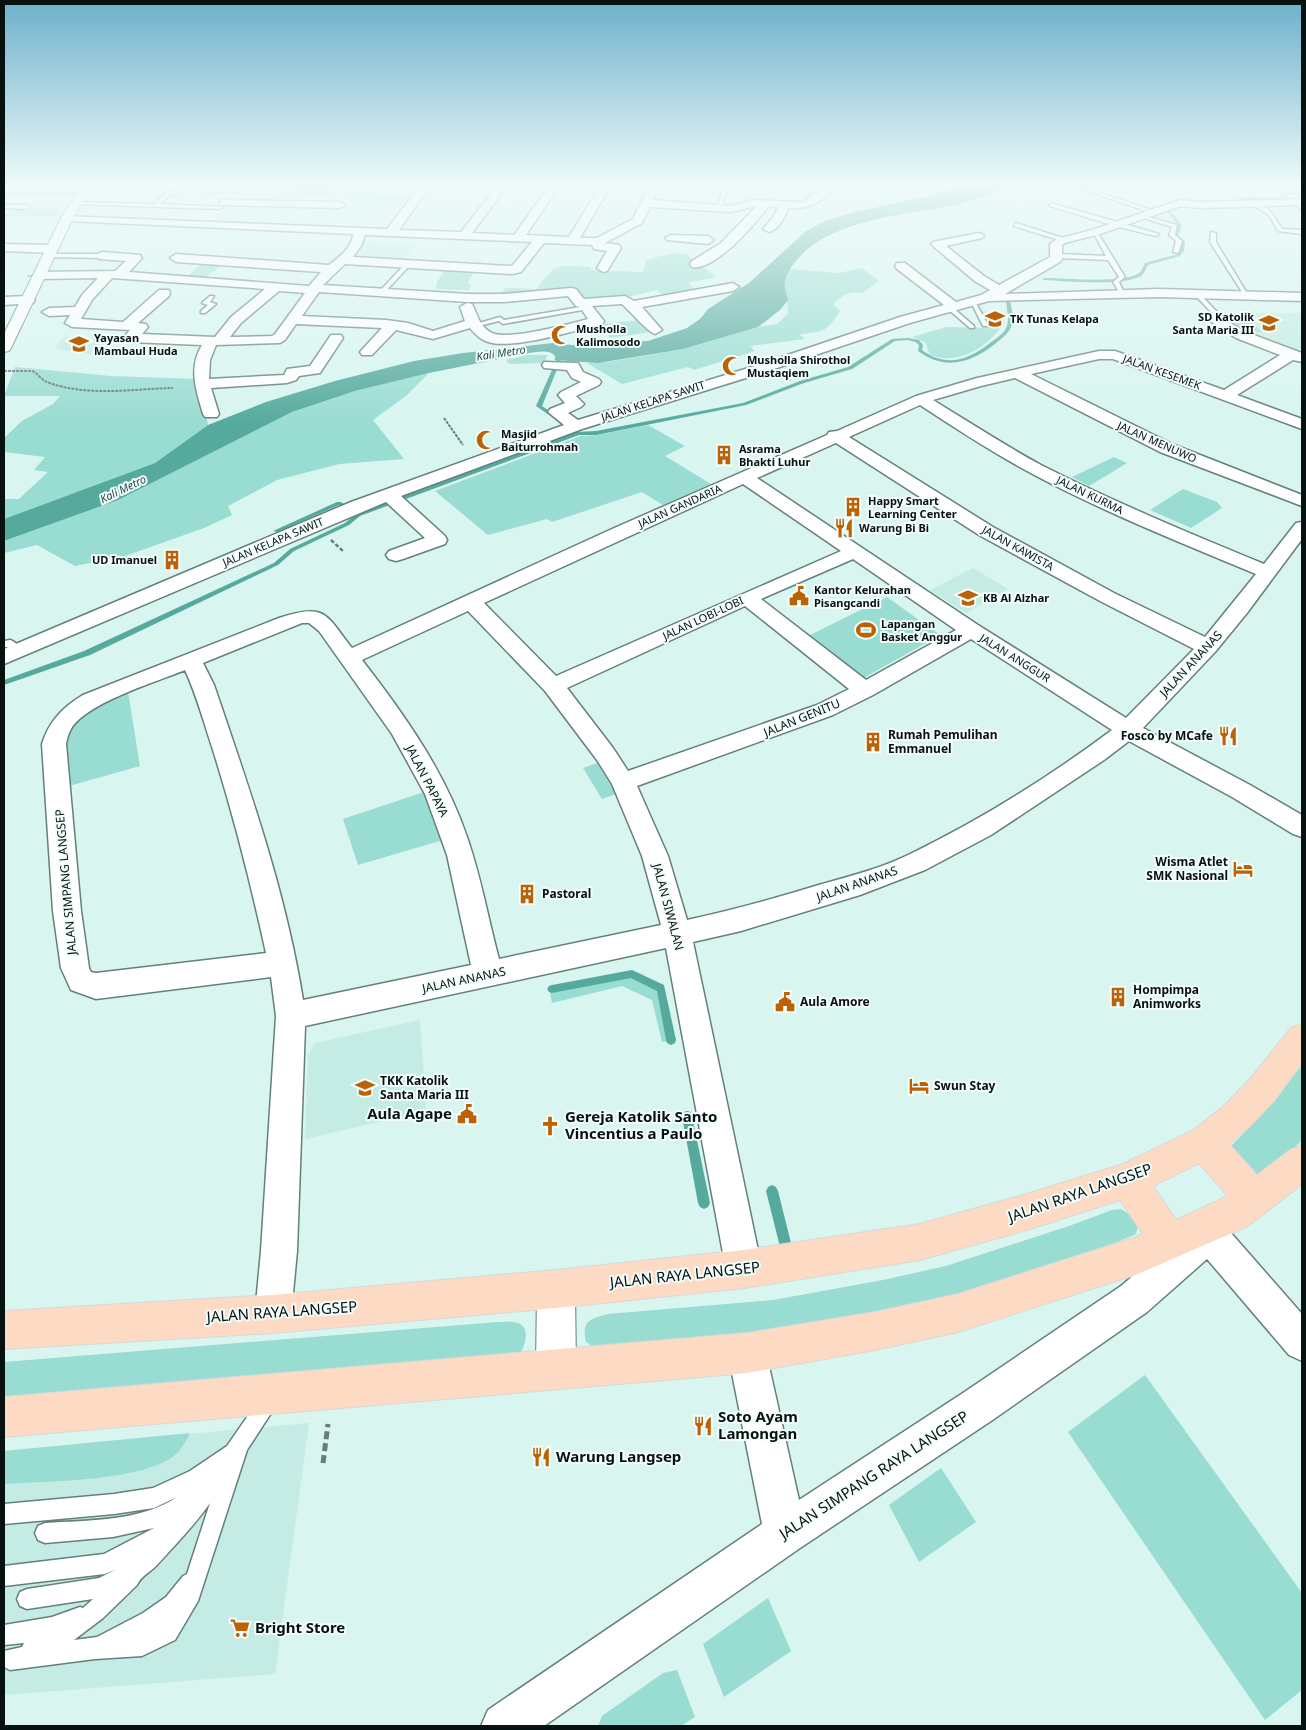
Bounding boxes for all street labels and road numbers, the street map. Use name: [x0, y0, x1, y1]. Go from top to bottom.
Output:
street label: JALAN KESEMEK: [1120, 350, 1203, 393]
street label: JALAN KELAPA SAWIT: [598, 377, 707, 425]
street label: JALAN MENUWO: [1114, 417, 1199, 466]
street label: JALAN KURMA: [1053, 471, 1127, 518]
street label: JALAN GANDARIA: [635, 480, 725, 531]
street label: JALAN KELAPA SAWIT: [219, 513, 326, 570]
street label: JALAN KAWISTA: [979, 521, 1058, 574]
street label: JALAN LOBI-LOBI: [659, 592, 746, 643]
street label: JALAN ANANAS: [1155, 626, 1226, 701]
street label: JALAN ANGGUR: [976, 629, 1053, 685]
street label: JALAN GENITU: [760, 694, 843, 741]
street label: JALAN PAPAYA: [402, 741, 453, 820]
street label: JALAN SIMPANG LANGSEP: [51, 808, 80, 957]
street label: JALAN SIWALAN: [648, 861, 688, 952]
street label: JALAN ANANAS: [813, 862, 900, 906]
street label: JALAN ANANAS: [420, 962, 508, 997]
street label: JALAN RAYA LANGSEP: [1003, 1158, 1154, 1227]
street label: JALAN RAYA LANGSEP: [607, 1256, 761, 1292]
street label: JALAN RAYA LANGSEP: [204, 1296, 358, 1326]
street label: JALAN SIMPANG RAYA LANGSEP: [773, 1405, 972, 1544]

